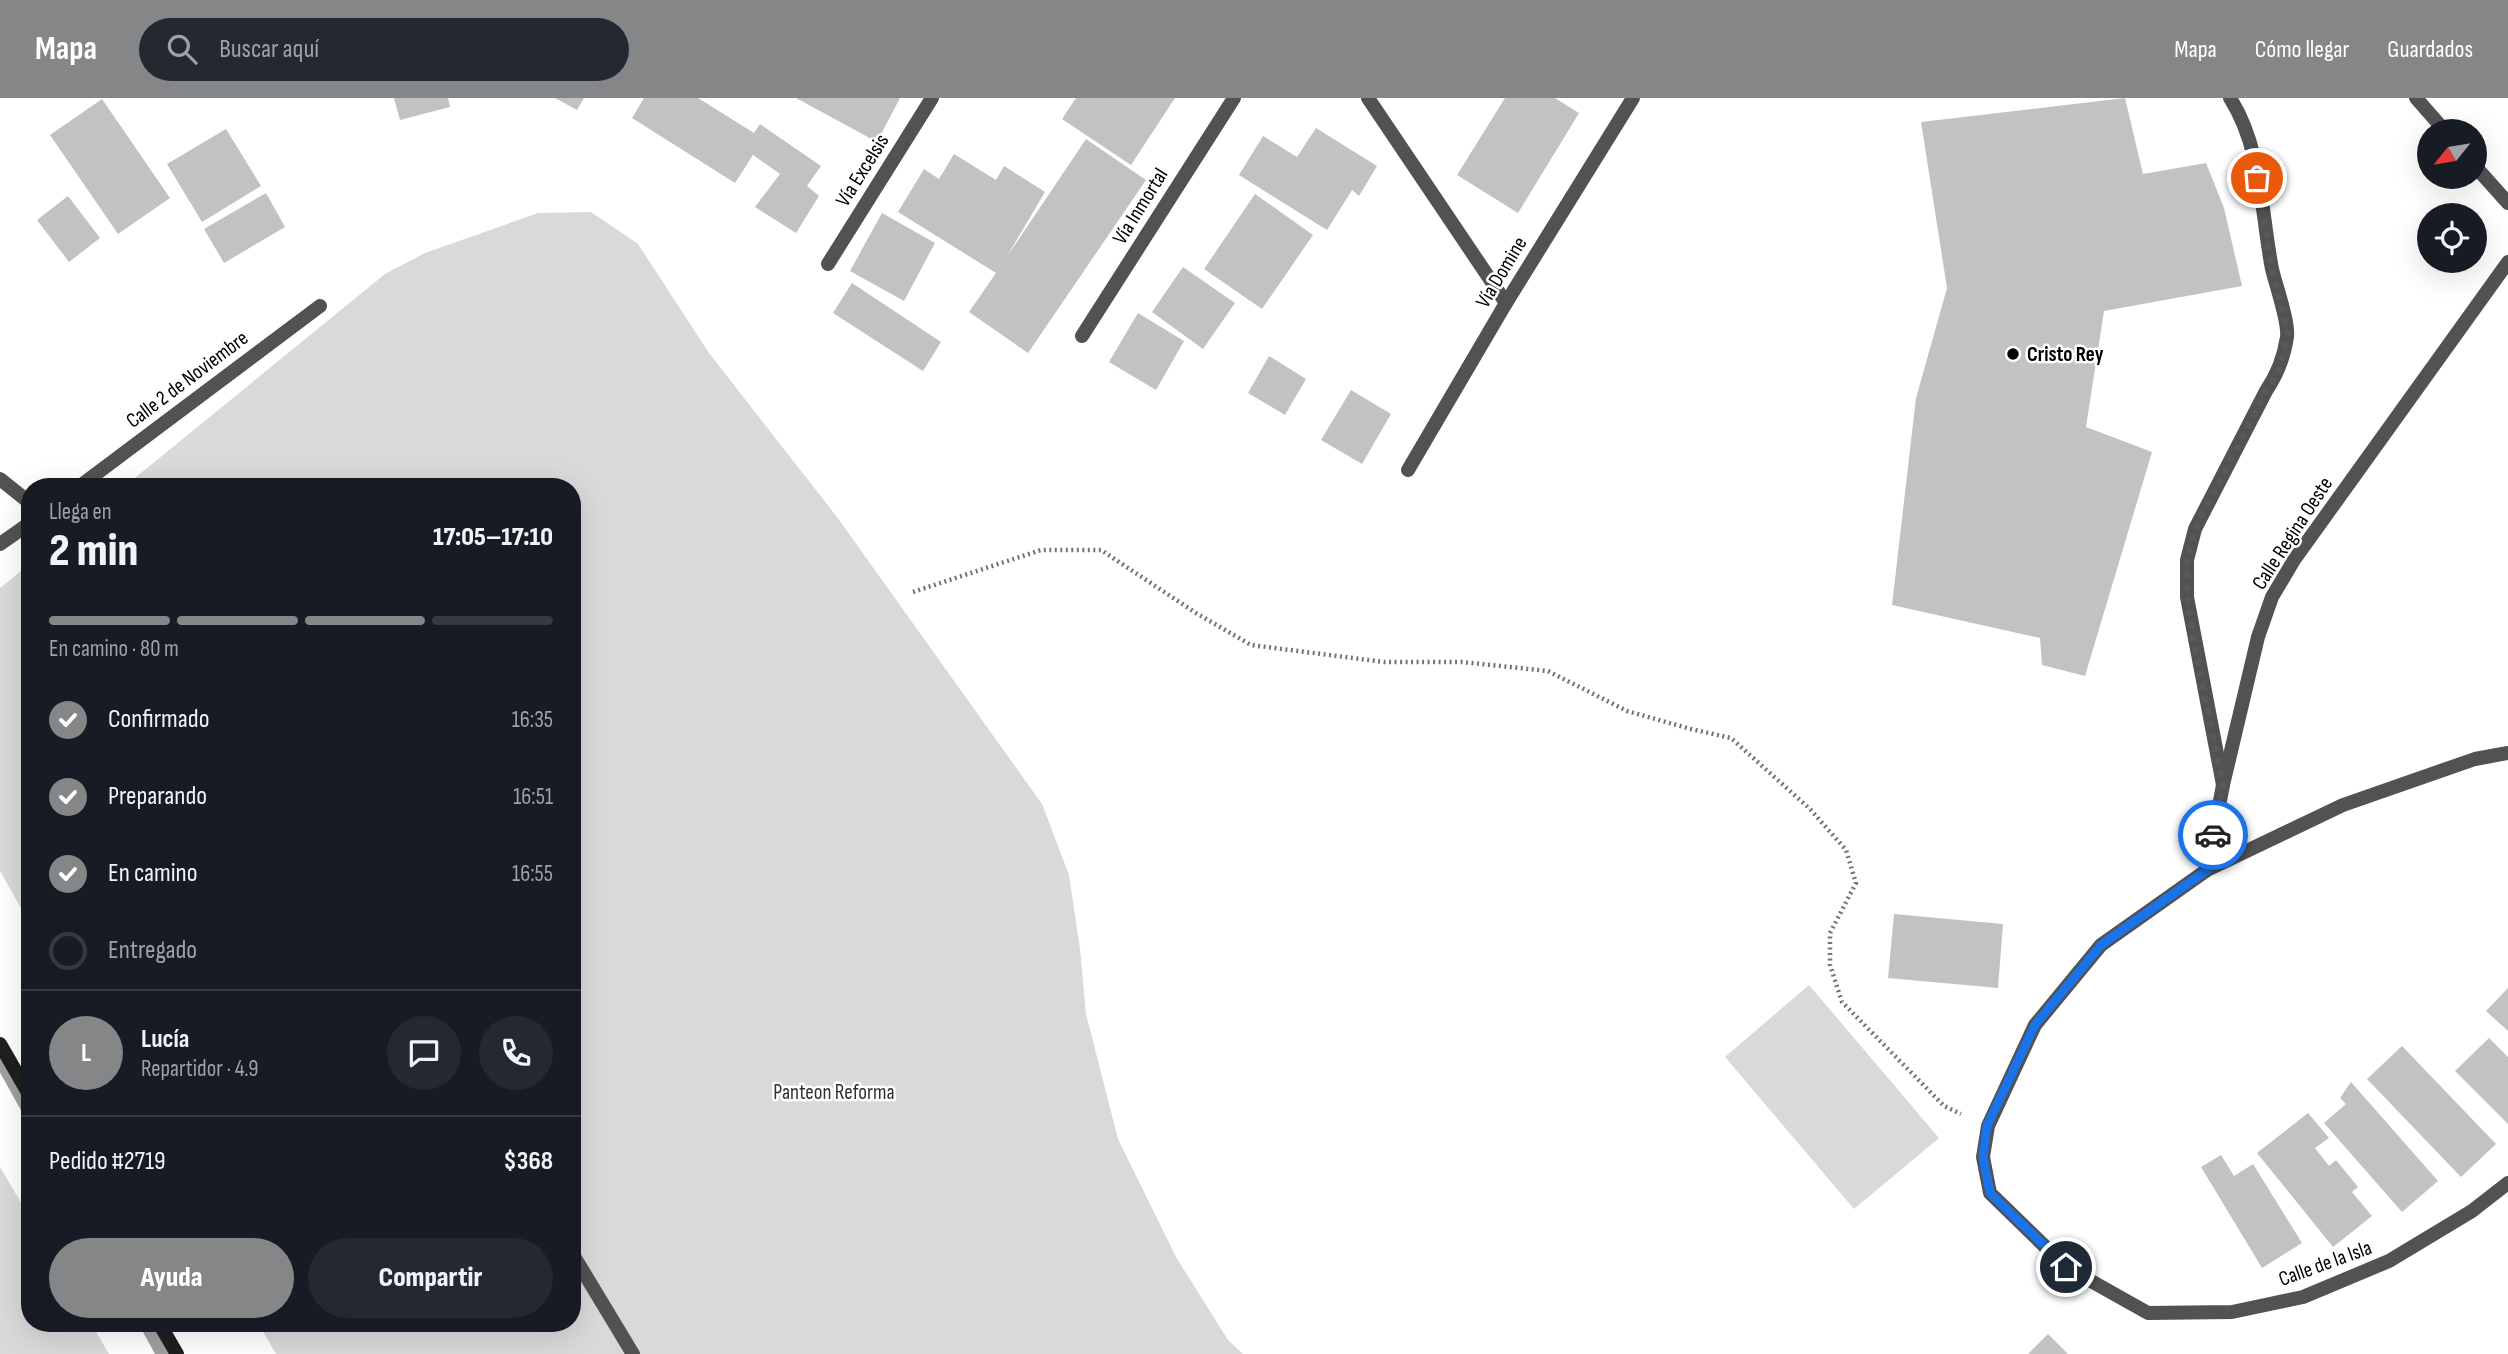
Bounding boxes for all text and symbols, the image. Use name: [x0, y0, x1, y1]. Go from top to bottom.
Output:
search box: [139, 18, 629, 81]
text: Mapa: [35, 29, 97, 69]
icon: search: [163, 30, 201, 68]
text: Buscar aquí: [219, 34, 319, 65]
text: Mapa: [2174, 35, 2217, 64]
text: Cómo llegar: [2255, 35, 2349, 64]
text: Guardados: [2387, 35, 2473, 64]
north arrow: [2417, 119, 2487, 189]
map controls: [2417, 119, 2487, 273]
street label: Vía Excelsis: [830, 129, 894, 211]
pin: [2227, 148, 2287, 208]
icon: bag: [2238, 159, 2276, 197]
street label: Vía Inmortal: [1107, 164, 1173, 249]
button: locate: [2417, 203, 2487, 273]
street label: Vía Domine: [1470, 232, 1532, 312]
street label: Calle 2 de Noviembre: [121, 325, 253, 433]
place label: Cristo Rey: [2027, 342, 2104, 367]
marker: Cristo Rey: [2005, 346, 2021, 362]
street label: Calle Regina Oeste: [2247, 472, 2338, 594]
text: Llega en: [49, 498, 112, 526]
text: 17:05–17:10: [433, 522, 553, 553]
text: 2 min: [49, 524, 138, 579]
text: En camino · 80 m: [49, 635, 179, 663]
icon: check: [49, 701, 87, 739]
text: Confirmado: [108, 704, 209, 735]
text: 16:35: [512, 706, 553, 734]
icon: check: [49, 778, 87, 816]
text: Preparando: [108, 781, 207, 812]
text: 16:51: [513, 783, 553, 811]
courier: [2178, 800, 2248, 870]
icon: car: [2194, 816, 2232, 854]
icon: check: [49, 855, 87, 893]
text: En camino: [108, 858, 198, 889]
text: 16:55: [512, 860, 553, 888]
text: Entregado: [108, 935, 197, 966]
button: chat: [387, 1016, 461, 1090]
button: phone: [479, 1016, 553, 1090]
text: Lucía: [141, 1024, 189, 1055]
text: L: [81, 1038, 91, 1069]
text: Repartidor · 4.9: [141, 1055, 258, 1083]
park label: Panteon Reforma: [773, 1080, 895, 1105]
text: Pedido #2719: [49, 1146, 166, 1177]
text: $368: [504, 1146, 553, 1177]
street label: Calle de la Isla: [2275, 1235, 2375, 1292]
pin: [2036, 1237, 2096, 1297]
button: Ayuda: [49, 1238, 294, 1318]
button: Compartir: [308, 1238, 553, 1318]
icon: home: [2047, 1248, 2085, 1286]

